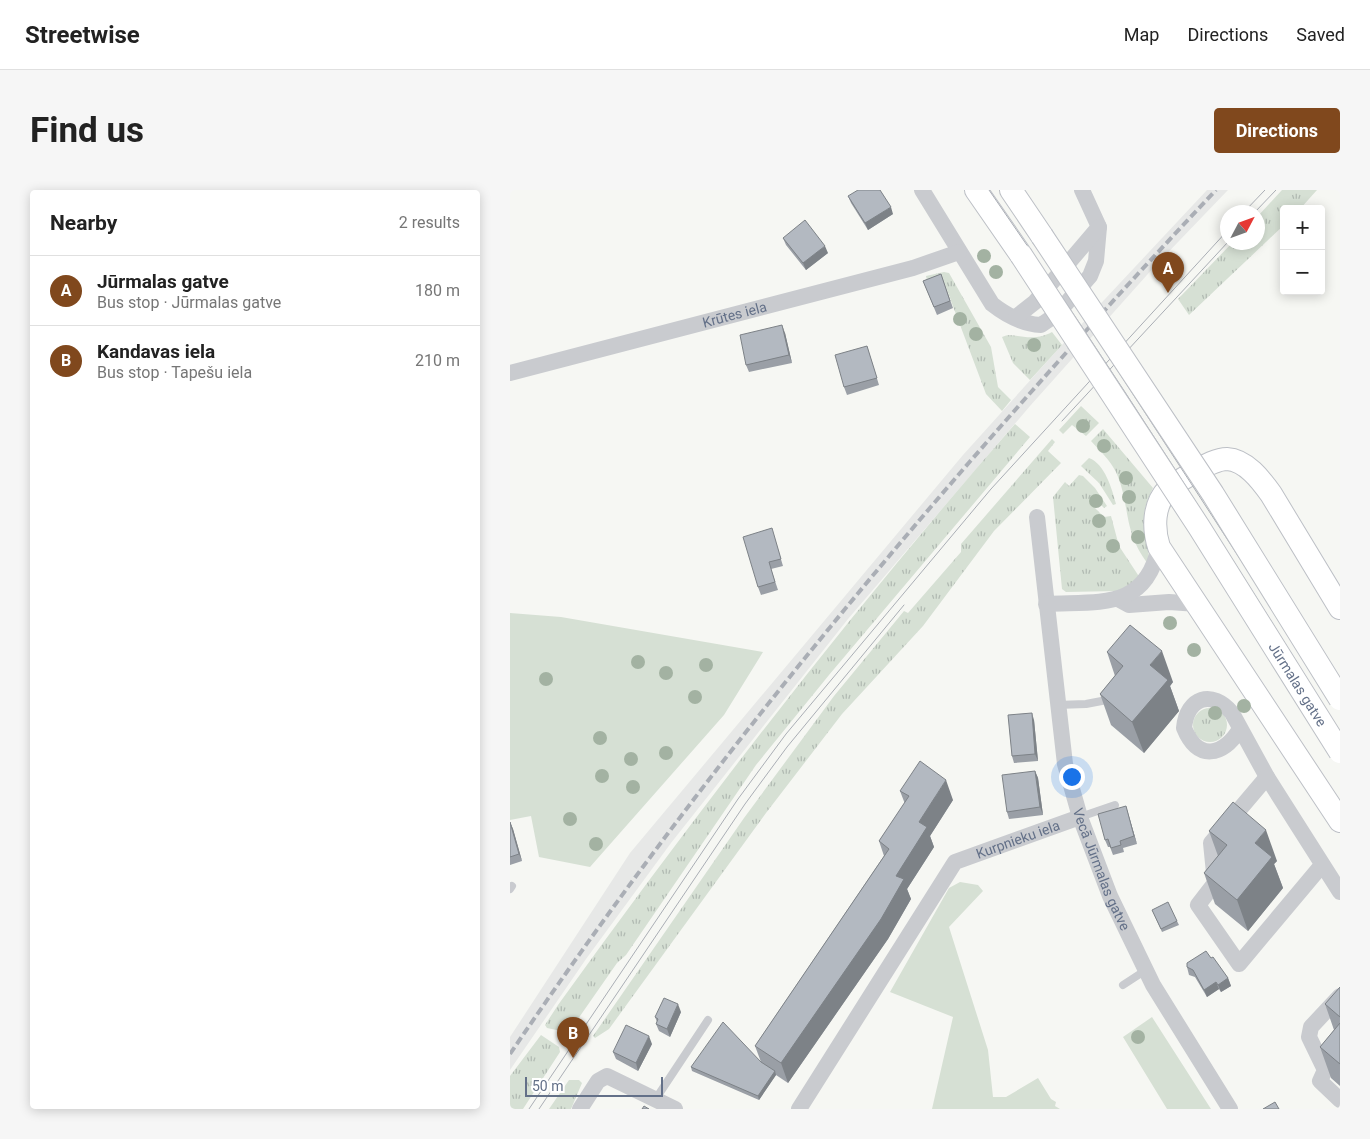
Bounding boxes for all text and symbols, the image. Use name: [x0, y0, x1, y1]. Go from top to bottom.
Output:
text: Streetwise: [25, 21, 140, 49]
text: Map: [1124, 24, 1159, 45]
text: Directions: [1187, 24, 1268, 45]
text: Saved: [1296, 24, 1345, 45]
button: Directions: [1214, 108, 1340, 153]
text: Find us: [30, 110, 144, 151]
north arrow: [1220, 205, 1265, 250]
map controls: [1280, 205, 1325, 295]
button: +: [1280, 205, 1325, 250]
text: Nearby: [50, 211, 117, 235]
text: 2 results: [399, 213, 460, 232]
button: −: [1280, 250, 1325, 295]
pin: A: [1152, 252, 1184, 293]
text: Jūrmalas gatve: [97, 270, 229, 293]
text: A: [61, 281, 71, 300]
text: 180 m: [415, 281, 460, 300]
text: Bus stop · Jūrmalas gatve: [97, 293, 281, 312]
street label: Krūtes iela: [701, 298, 768, 331]
text: Kandavas iela: [97, 340, 215, 363]
text: B: [61, 351, 71, 370]
text: 210 m: [415, 351, 460, 370]
text: Bus stop · Tapešu iela: [97, 363, 252, 382]
street label: Jūrmalas gatve: [1265, 640, 1330, 730]
your location: [1059, 764, 1085, 790]
street label: Vecā Jūrmalas gatve: [1070, 806, 1133, 933]
street label: Kurpnieku iela: [974, 817, 1062, 862]
pin: B: [557, 1017, 589, 1058]
scale bar: [525, 1074, 662, 1097]
text: 50 m: [532, 1078, 564, 1094]

